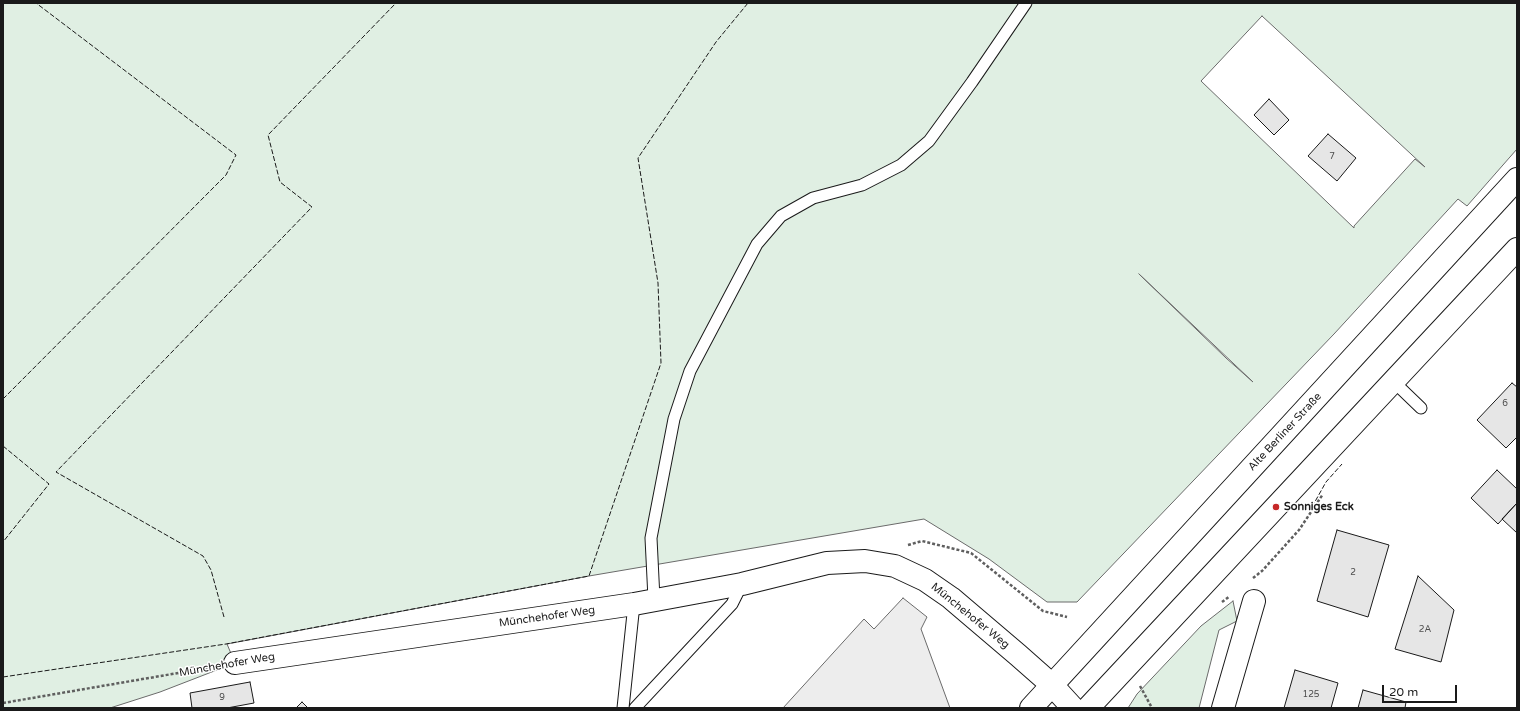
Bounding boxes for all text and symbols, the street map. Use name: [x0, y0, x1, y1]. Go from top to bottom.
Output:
house number: 7: [1329, 152, 1335, 162]
street label: Alte Berliner Straße: [1246, 390, 1324, 474]
house number: 6: [1502, 399, 1508, 409]
place label: Sonniges Eck: [1284, 500, 1354, 514]
marker: Sonniges Eck: [1271, 502, 1281, 512]
house number: 2: [1350, 568, 1356, 578]
street label: Münchehofer Weg: [928, 580, 1012, 652]
street label: Münchehofer Weg: [498, 604, 596, 630]
house number: 2A: [1419, 625, 1431, 635]
street label: Münchehofer Weg: [178, 650, 276, 680]
scale bar: [1384, 677, 1459, 703]
text: 20 m: [1389, 685, 1418, 699]
house number: 125: [1303, 690, 1319, 700]
house number: 9: [219, 693, 225, 703]

